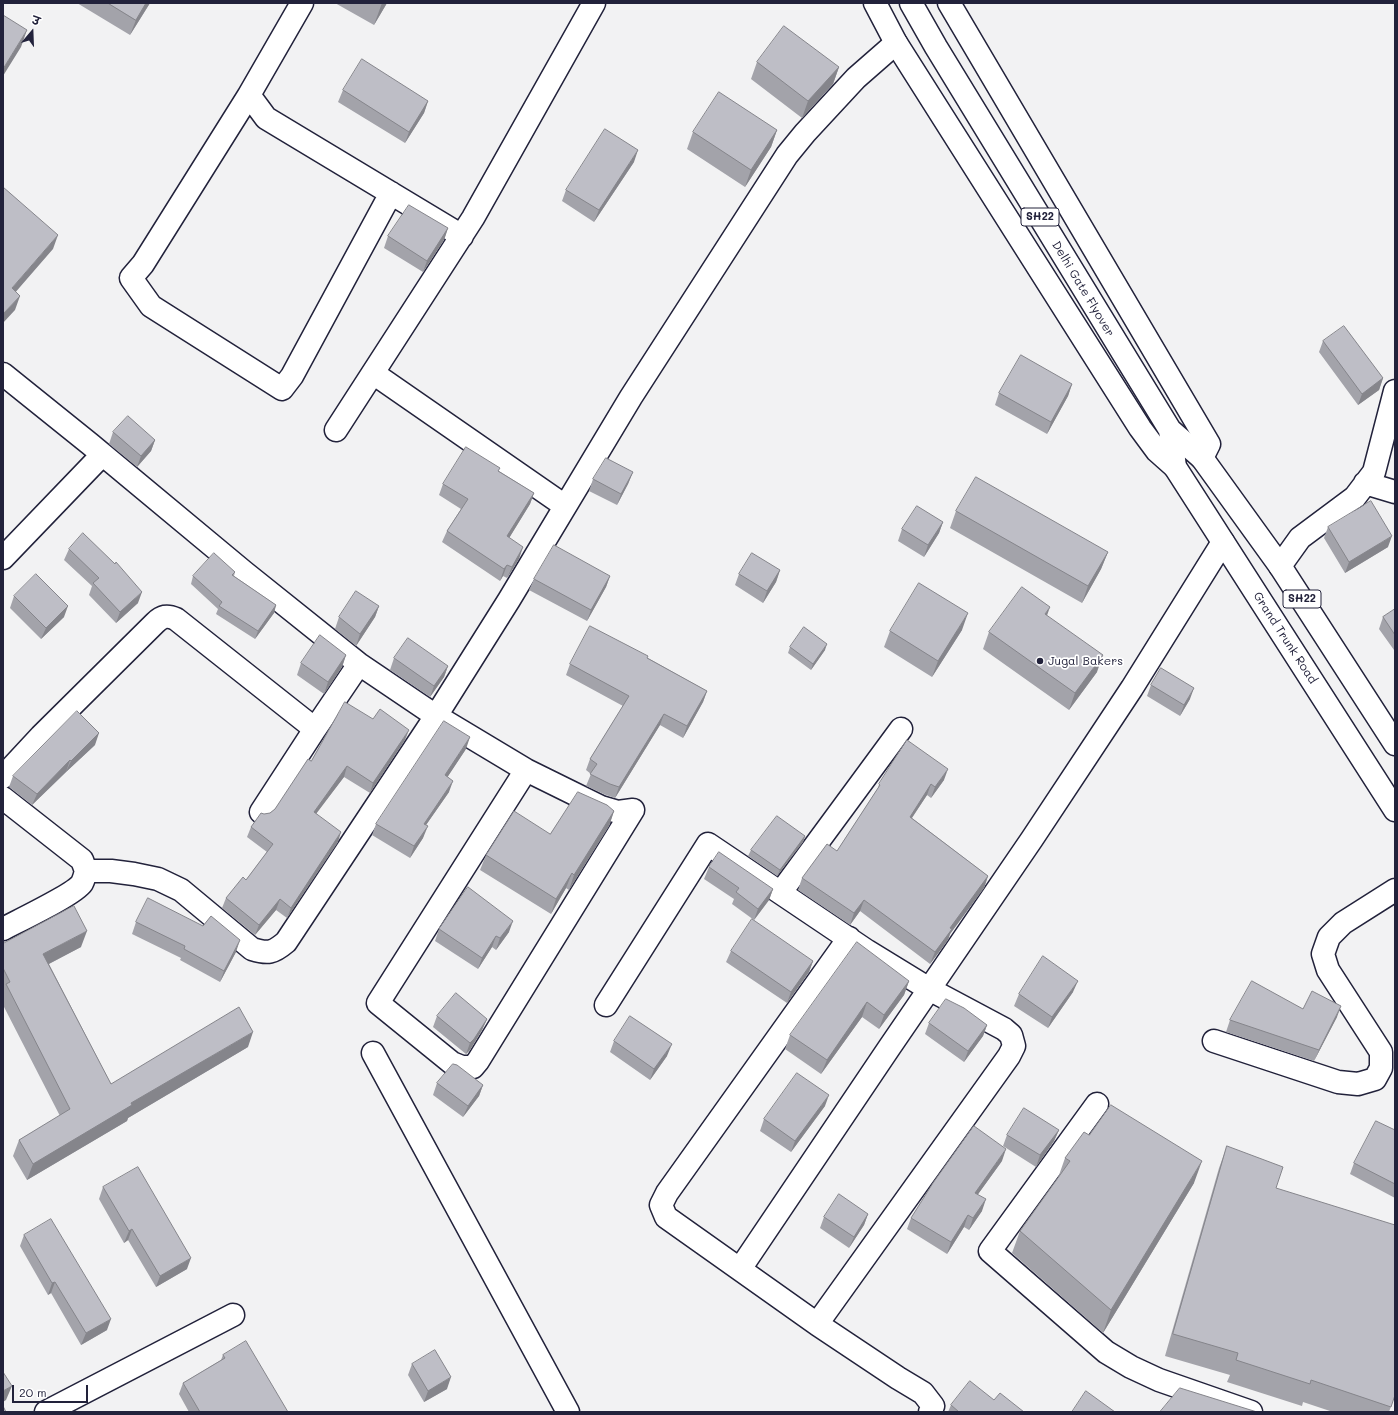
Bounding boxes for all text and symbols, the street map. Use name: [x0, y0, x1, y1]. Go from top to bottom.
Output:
north arrow: [12, 12, 52, 52]
text: उ: [30, 12, 42, 28]
road number: SH22: [1021, 208, 1059, 226]
street label: Delhi Gate Flyover: [1049, 239, 1117, 339]
street label: Grand Trunk Road: [1250, 589, 1320, 687]
road number: SH22: [1283, 590, 1321, 608]
place label: Jugal Bakers: [1048, 654, 1123, 668]
marker: Jugal Bakers: [1035, 656, 1045, 666]
scale bar: [14, 1377, 90, 1403]
text: 20 m: [19, 1384, 47, 1400]

